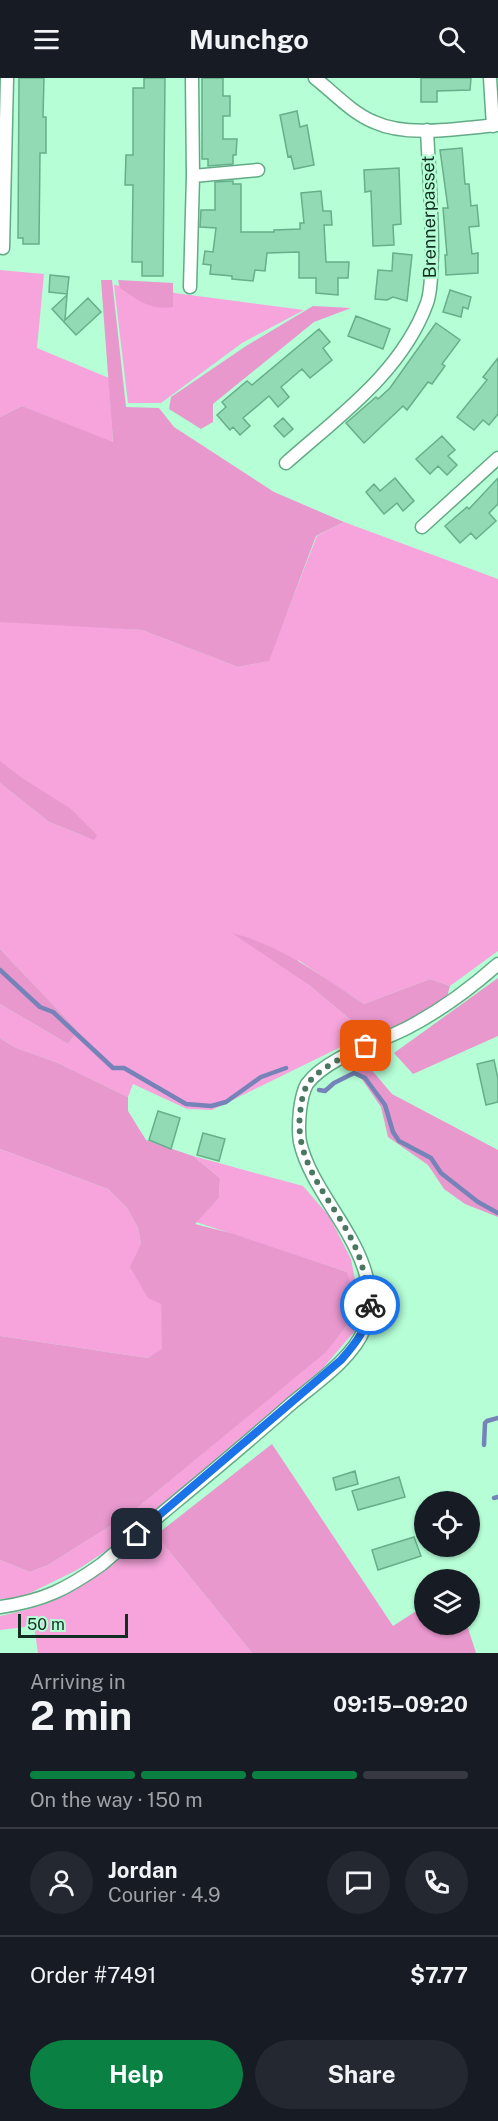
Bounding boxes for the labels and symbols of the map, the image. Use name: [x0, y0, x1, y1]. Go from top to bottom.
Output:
street label: Brennerpasset: [417, 156, 440, 278]
pin: [340, 1020, 391, 1071]
courier: [340, 1275, 400, 1335]
pin: [111, 1508, 162, 1559]
scale bar: [18, 1611, 128, 1638]

